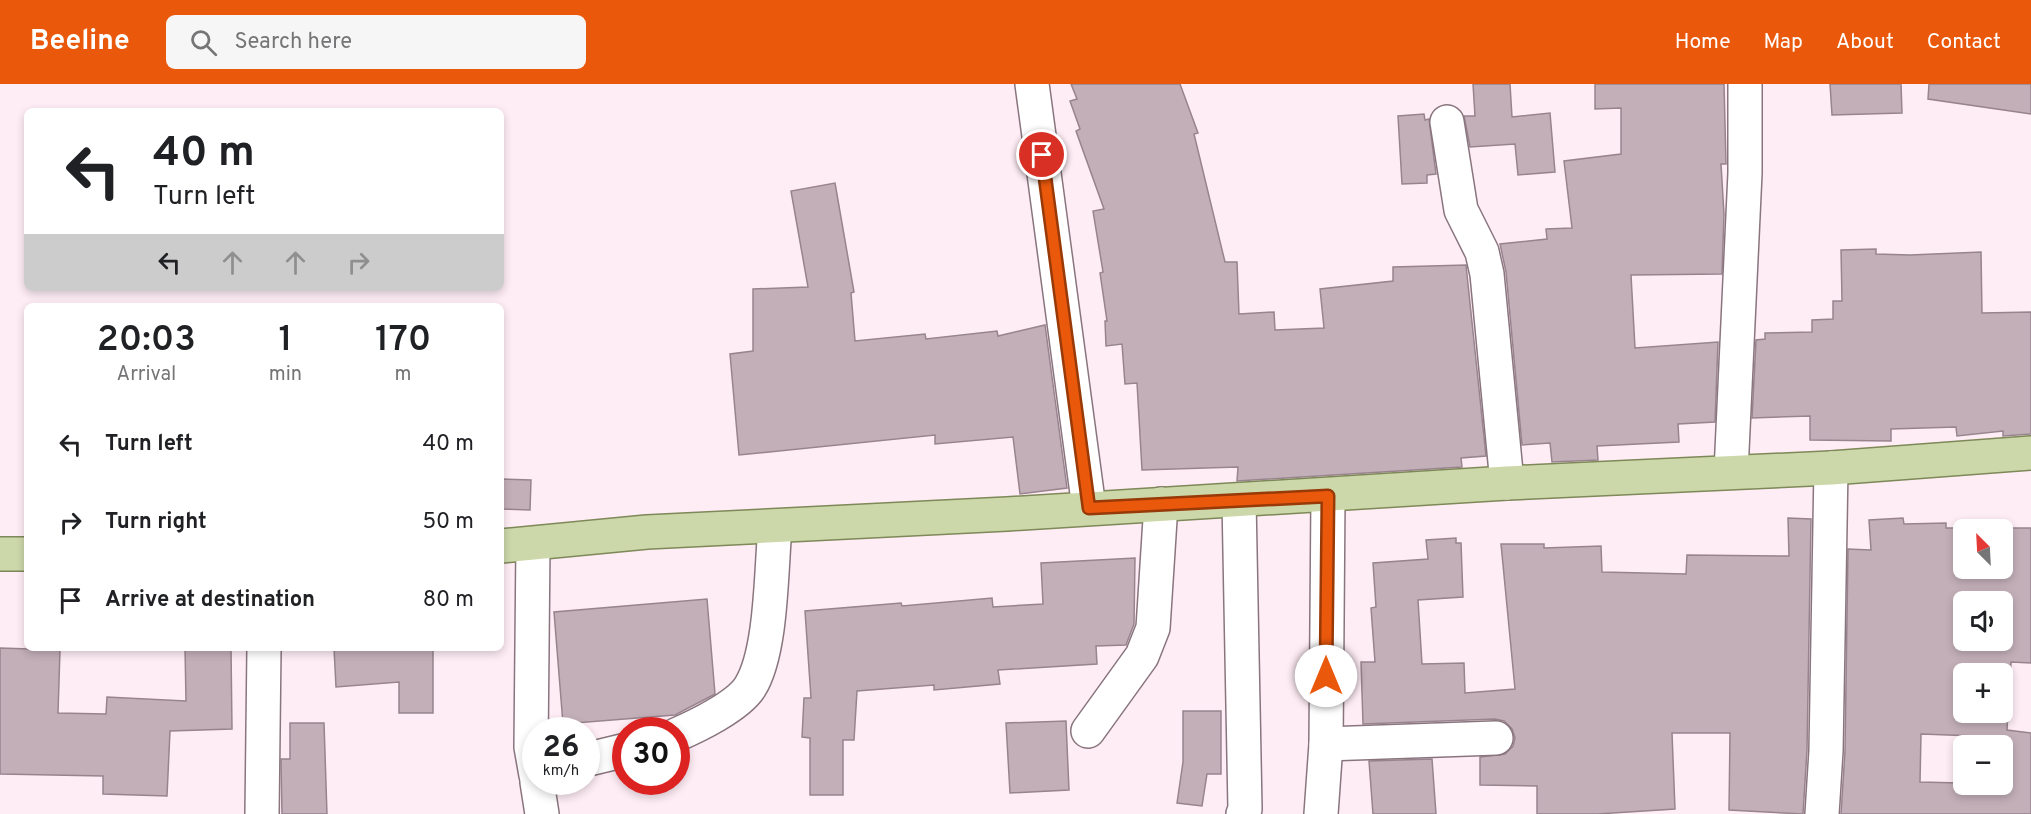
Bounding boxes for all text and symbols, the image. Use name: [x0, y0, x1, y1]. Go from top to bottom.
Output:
search box: [166, 15, 586, 69]
text: Beeline: [30, 24, 130, 60]
icon: search: [187, 26, 220, 59]
text: Search here: [235, 29, 352, 56]
text: Home: [1675, 29, 1731, 56]
text: Map: [1764, 29, 1803, 56]
text: About: [1836, 29, 1894, 56]
text: Contact: [1927, 29, 2001, 56]
text: 40 m: [153, 128, 255, 181]
pin: [1016, 129, 1067, 180]
icon: left: [54, 132, 132, 210]
icon: arrive: [1025, 138, 1058, 171]
text: Turn left: [153, 180, 255, 214]
icon: left: [153, 246, 186, 279]
icon: ahead: [216, 246, 249, 279]
icon: ahead: [279, 246, 312, 279]
icon: right: [342, 246, 375, 279]
text: 20:03: [97, 318, 196, 364]
text: 1: [278, 318, 292, 364]
text: 170: [375, 318, 431, 364]
text: Arrival: [117, 362, 176, 388]
text: min: [269, 362, 302, 388]
text: m: [395, 362, 411, 388]
icon: left: [54, 428, 87, 461]
text: Turn left: [105, 431, 193, 458]
text: 40 m: [422, 431, 474, 458]
icon: right: [54, 506, 87, 539]
text: Turn right: [105, 509, 207, 536]
text: 50 m: [422, 509, 474, 536]
north arrow: [1953, 519, 2013, 579]
map controls: [1953, 519, 2013, 795]
icon: arrive: [54, 584, 87, 617]
text: Arrive at destination: [105, 587, 315, 614]
text: 80 m: [423, 587, 474, 614]
button: sound: [1953, 591, 2013, 651]
position arrow: [1294, 644, 1358, 708]
button: +: [1953, 663, 2013, 723]
speed limit sign: 30: [612, 717, 690, 795]
text: 26: [543, 730, 579, 767]
button: −: [1953, 735, 2013, 795]
text: km/h: [543, 762, 579, 781]

